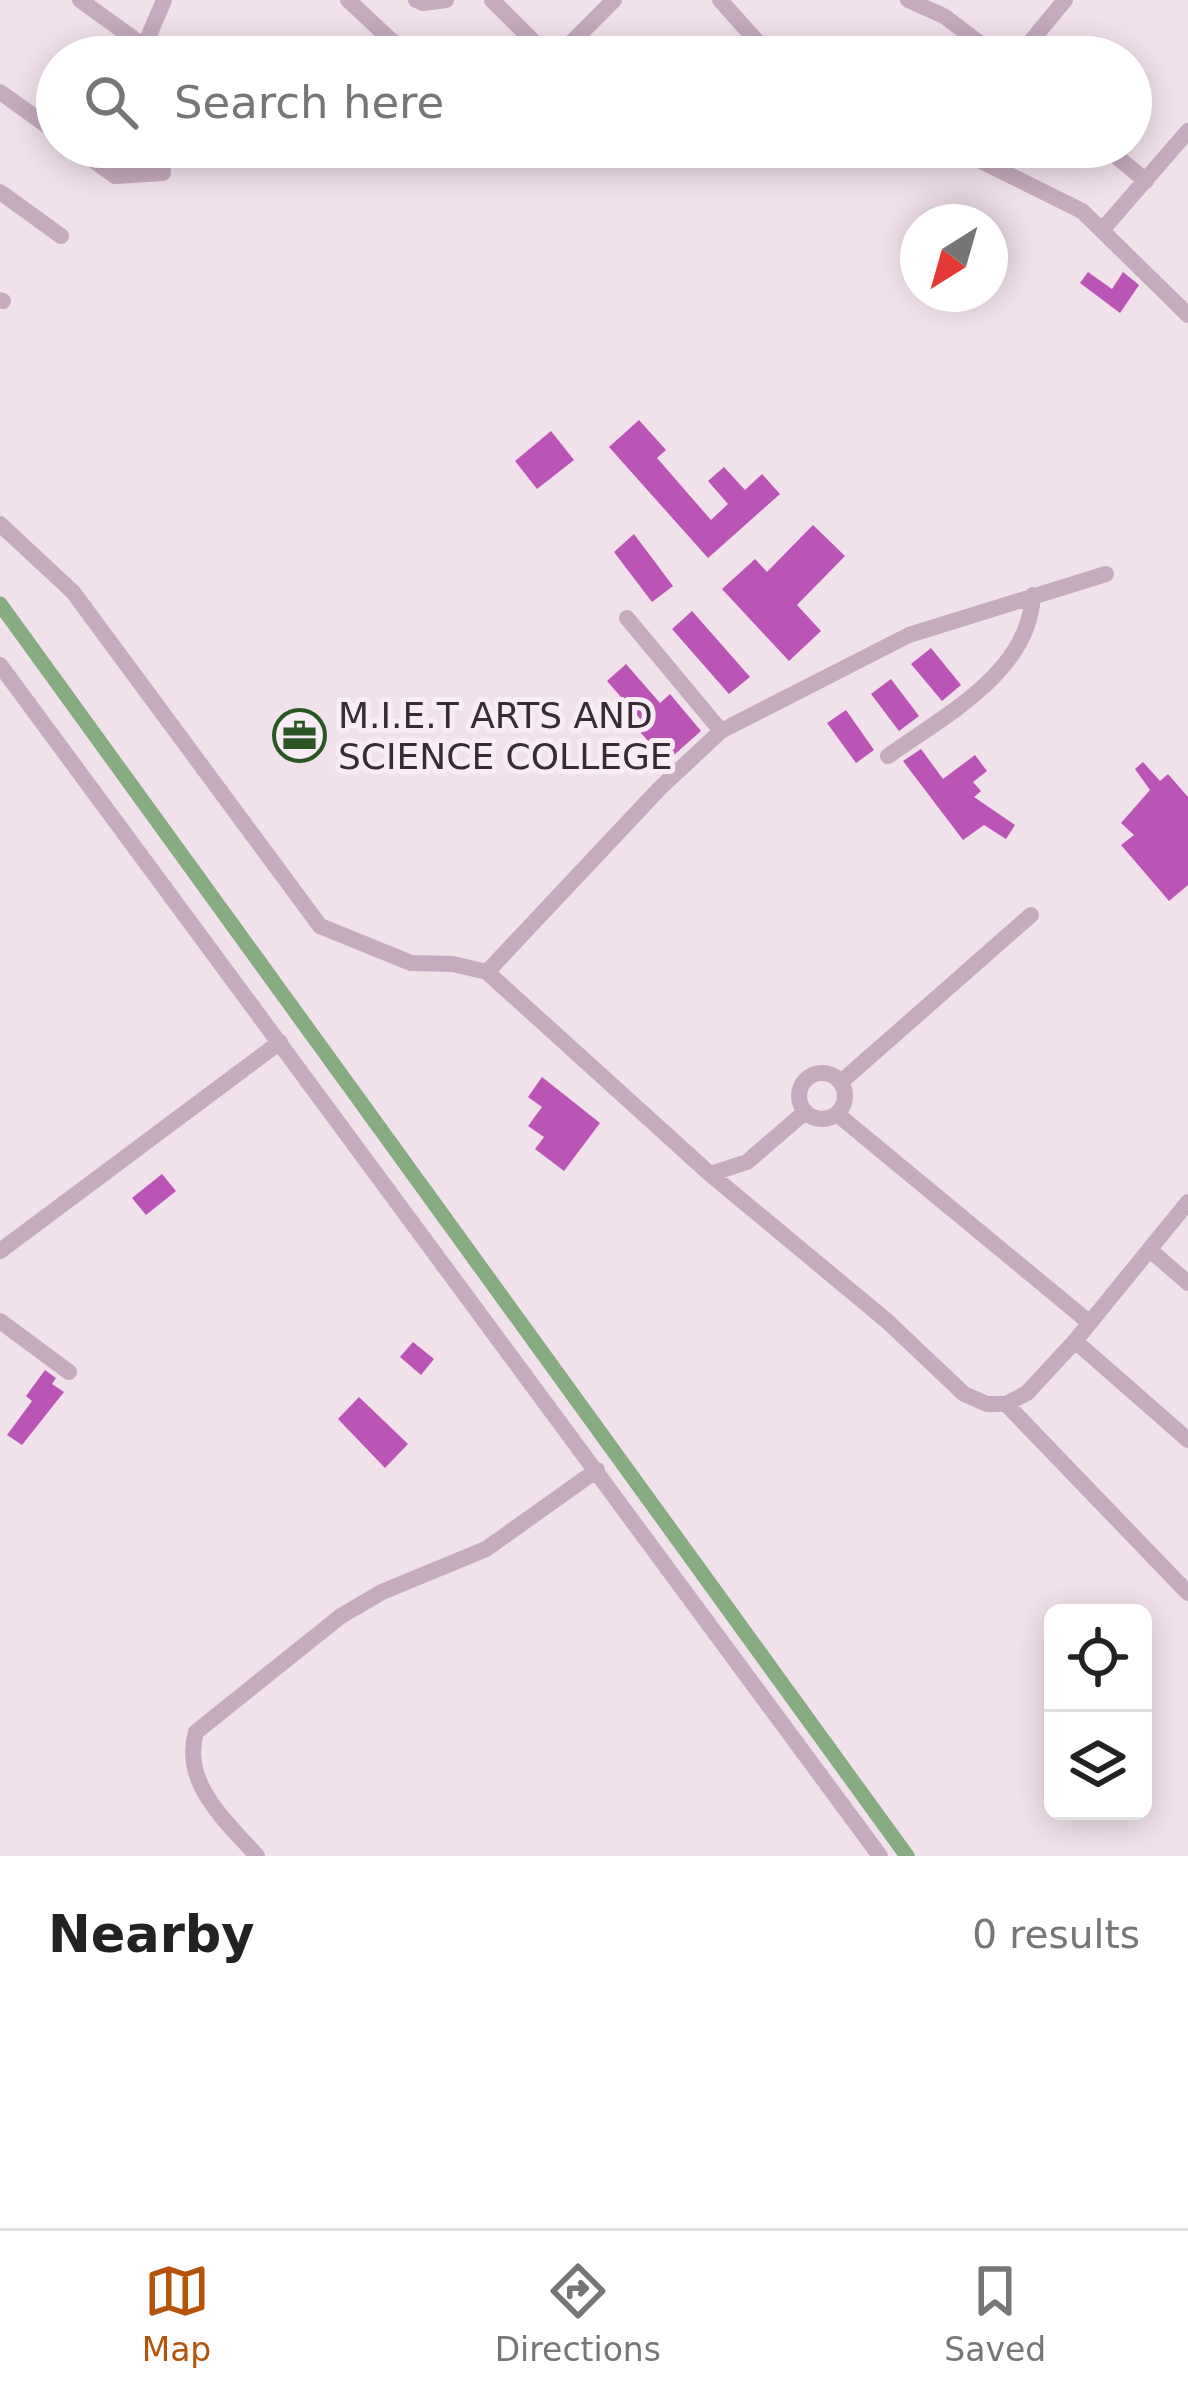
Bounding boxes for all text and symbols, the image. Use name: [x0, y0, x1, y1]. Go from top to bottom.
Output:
search box: [36, 36, 1152, 168]
icon: search: [78, 69, 144, 135]
text: Search here: [174, 76, 444, 129]
north arrow: [900, 204, 1008, 312]
place label: M.I.E.T ARTS AND SCIENCE COLLEGE: [338, 695, 673, 777]
office icon: M.I.E.T ARTS AND SCIENCE COLLEGE: [271, 708, 327, 764]
map controls: [1044, 1604, 1152, 1820]
button: locate: [1044, 1604, 1152, 1712]
button: layers: [1044, 1712, 1152, 1820]
text: Nearby: [48, 1905, 255, 1964]
text: 0 results: [972, 1912, 1140, 1957]
tab: Map: [142, 2258, 211, 2369]
tab: Directions: [495, 2258, 661, 2369]
tab: Saved: [944, 2258, 1046, 2369]

